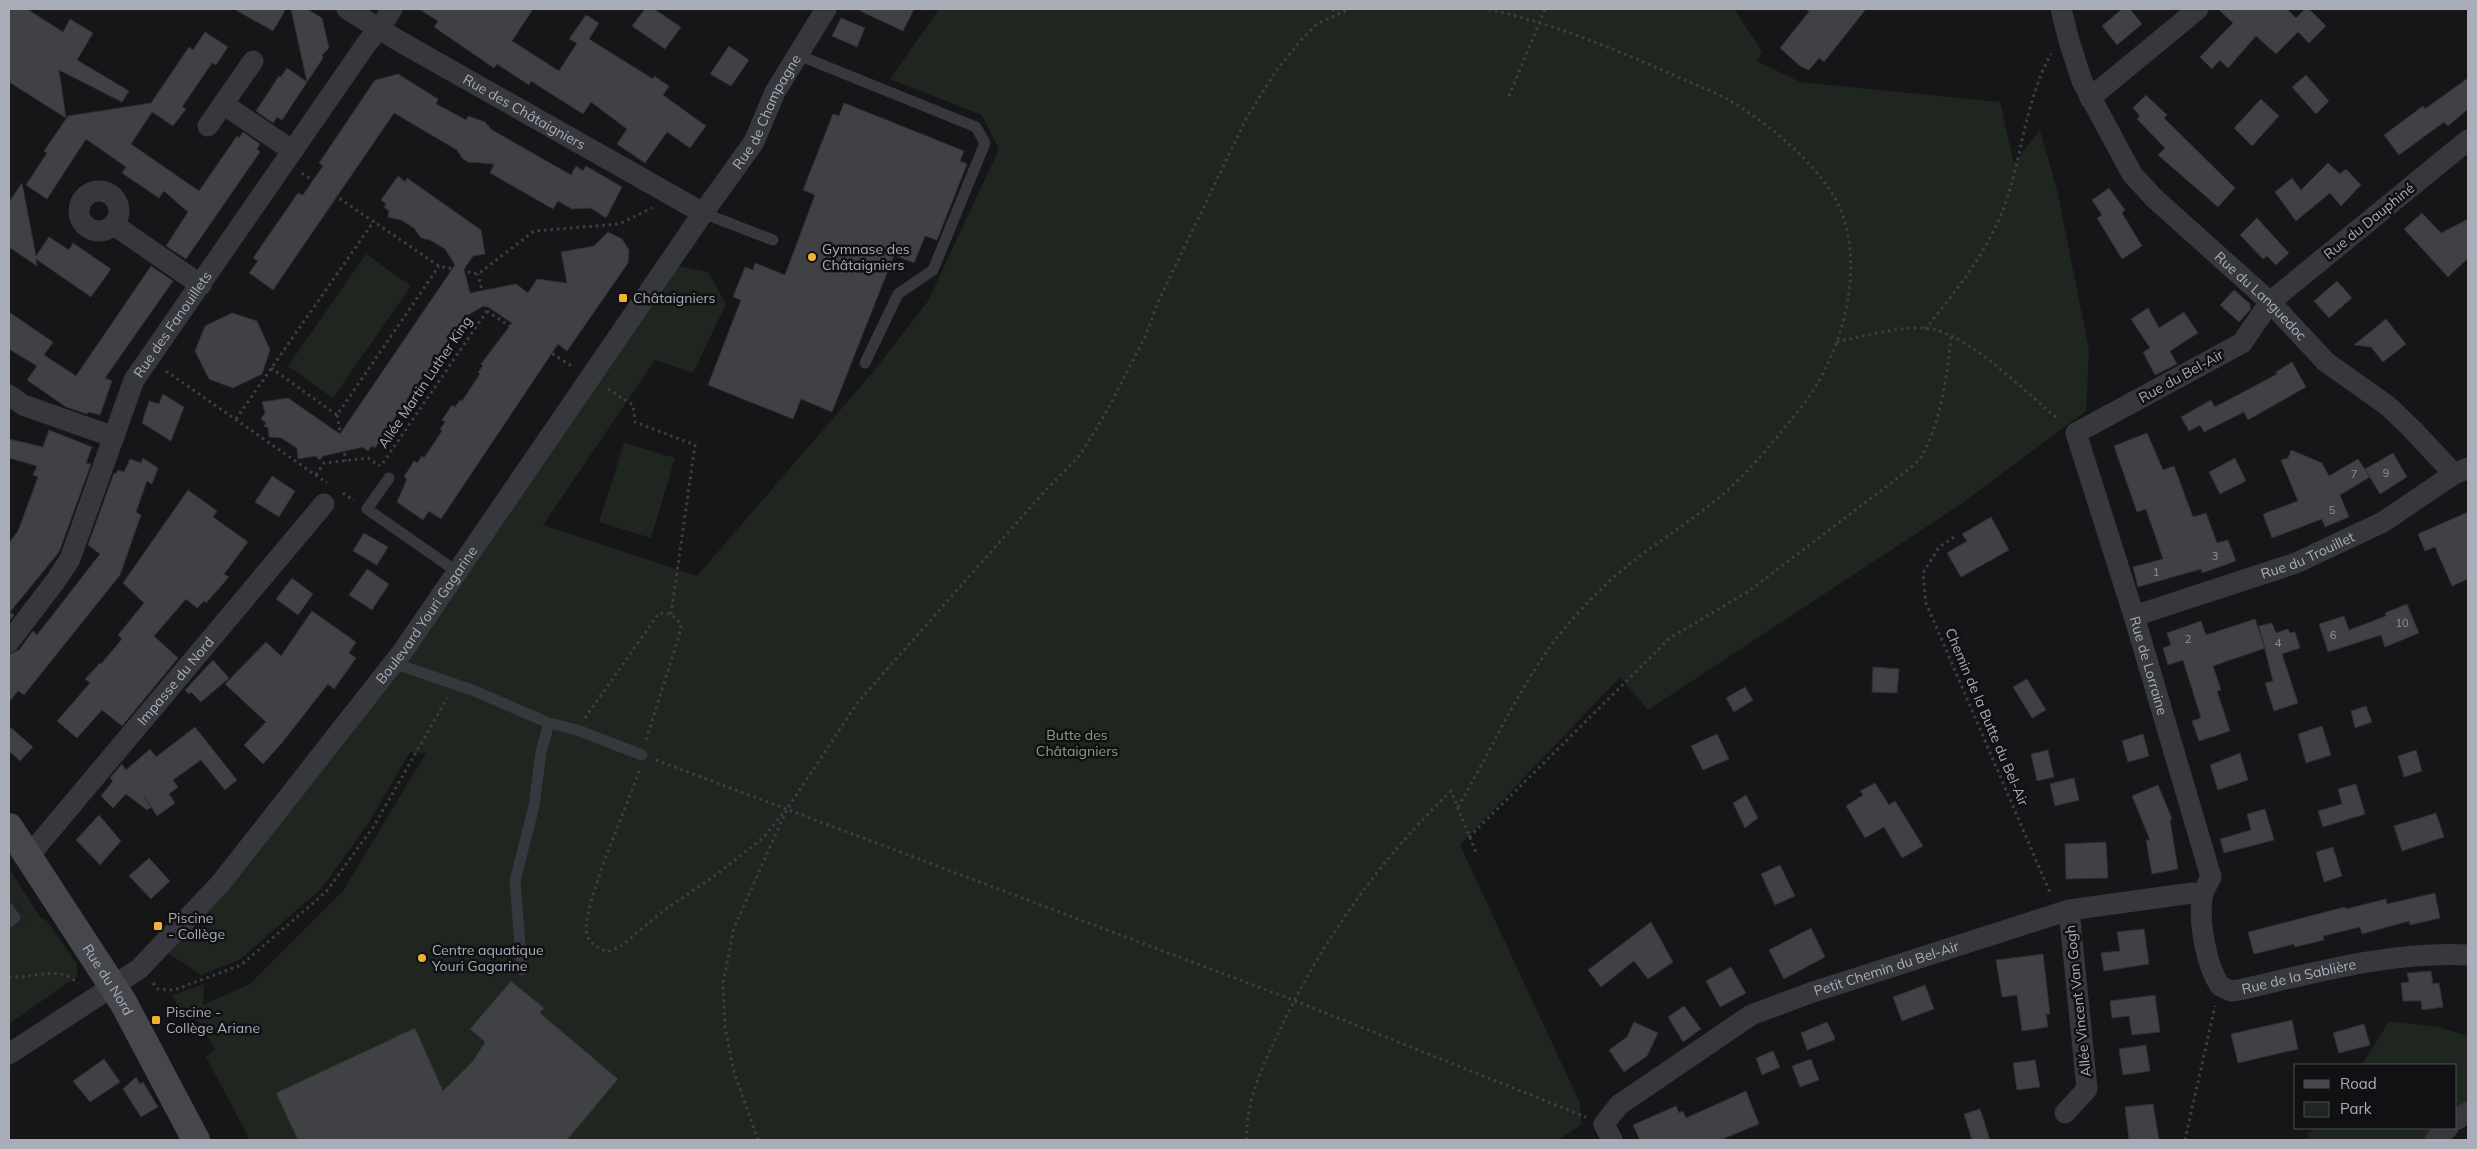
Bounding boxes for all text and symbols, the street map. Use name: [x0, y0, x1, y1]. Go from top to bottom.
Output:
street label: Rue de Champagne: [728, 51, 805, 173]
street label: Rue des Châtaigniers: [460, 70, 589, 154]
street label: Rue du Dauphiné: [2320, 179, 2418, 263]
place label: Gymnase des Châtaigniers: [822, 240, 910, 274]
street label: Rue du Languedoc: [2211, 248, 2310, 344]
marker: Gymnase des Châtaigniers: [806, 251, 818, 263]
street label: Rue des Fanouillets: [129, 267, 216, 381]
place label: Châtaigniers: [633, 289, 715, 307]
marker: Châtaigniers: [617, 292, 629, 304]
street label: Allée Martin Luther King: [374, 312, 476, 452]
street label: Rue du Bel-Air: [2135, 345, 2227, 407]
house number: 9: [2383, 466, 2389, 480]
house number: 7: [2351, 467, 2357, 481]
house number: 5: [2329, 503, 2336, 517]
street label: Rue du Trouillet: [2258, 528, 2358, 583]
street label: Boulevard Youri Gagarine: [372, 543, 481, 687]
house number: 3: [2212, 549, 2218, 563]
house number: 1: [2153, 565, 2159, 579]
street label: Rue de Lorraine: [2126, 614, 2172, 717]
house number: 10: [2395, 616, 2409, 630]
street label: Chemin de la Butte du Bel-Air: [1941, 625, 2033, 809]
house number: 6: [2330, 628, 2337, 642]
house number: 2: [2185, 632, 2192, 646]
street label: Impasse du Nord: [133, 633, 218, 729]
house number: 4: [2275, 636, 2282, 650]
park label: Butte des Châtaigniers: [1036, 726, 1118, 760]
place label: Piscine - Collège: [168, 909, 225, 943]
marker: Piscine - Collège: [152, 920, 164, 932]
street label: Allée Vincent Van Gogh: [2061, 924, 2095, 1078]
street label: Petit Chemin du Bel-Air: [1812, 937, 1962, 1000]
street label: Rue du Nord: [79, 941, 137, 1018]
place label: Centre aquatique Youri Gagarine: [431, 941, 544, 975]
marker: Centre aquatique Youri Gagarine: [416, 952, 428, 964]
street label: Rue de la Sablière: [2240, 955, 2357, 998]
place label: Piscine - Collège Ariane: [166, 1003, 260, 1037]
marker: Piscine - Collège Ariane: [150, 1014, 162, 1026]
legend: [2294, 1064, 2457, 1129]
text: Road: [2340, 1074, 2377, 1093]
text: Park: [2340, 1099, 2372, 1118]

